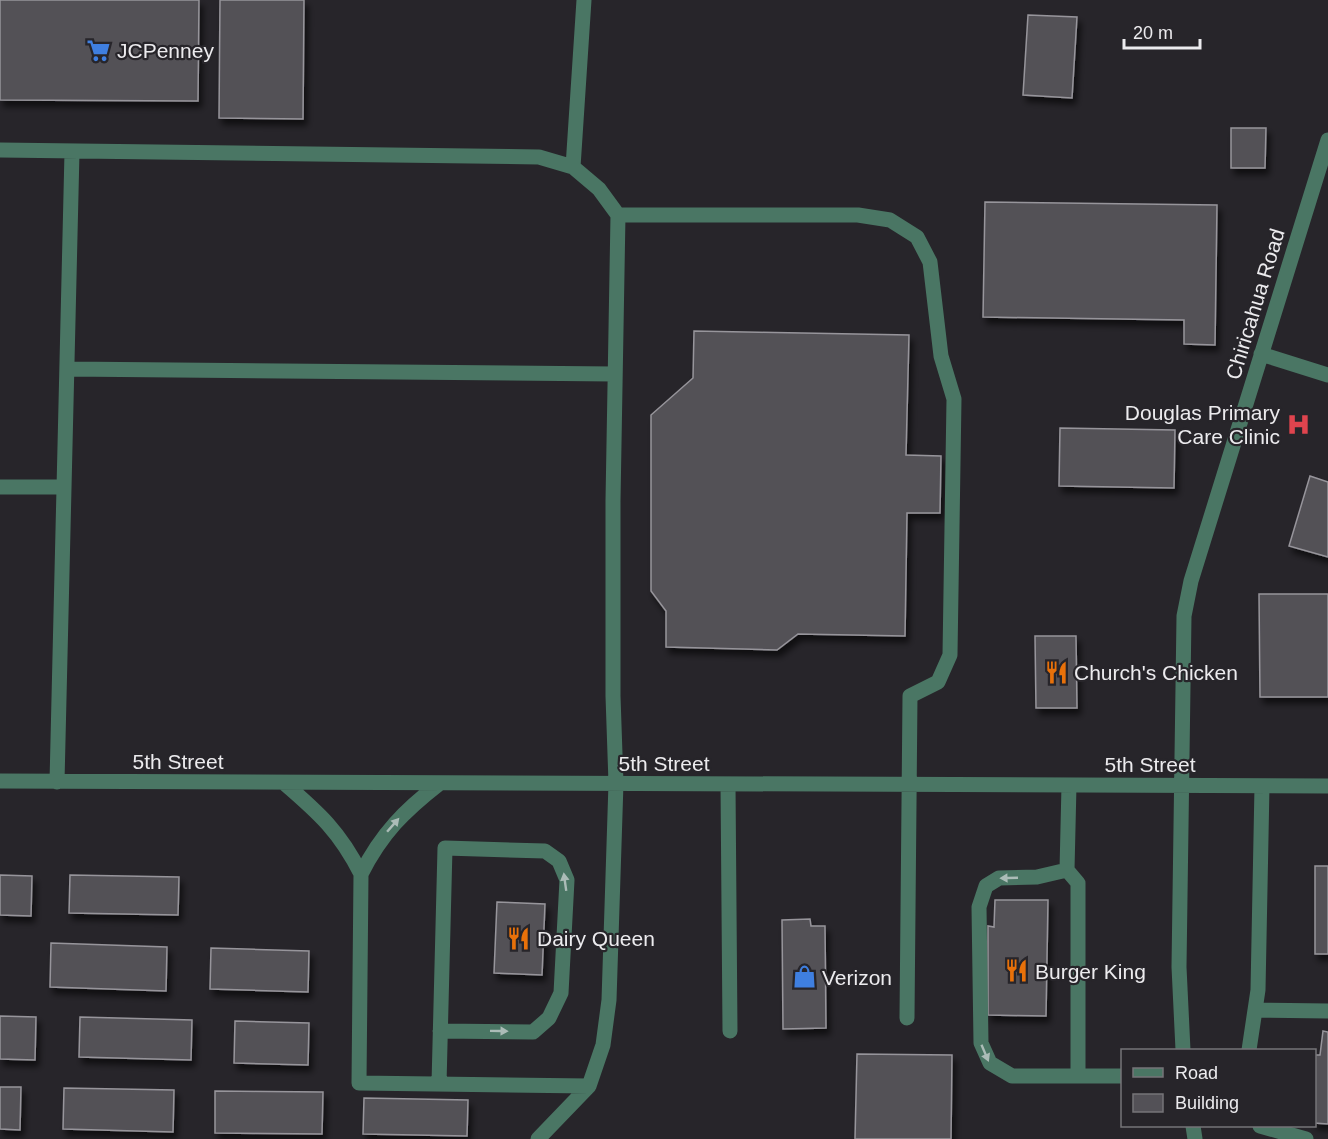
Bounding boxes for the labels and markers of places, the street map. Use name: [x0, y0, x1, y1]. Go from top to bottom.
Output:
supermarket icon: JCPenney: [86, 37, 112, 63]
place label: JCPenney: [117, 39, 214, 62]
place label: Douglas Primary Care Clinic: [1125, 401, 1280, 448]
hospital icon: Douglas Primary Care Clinic: [1285, 411, 1311, 437]
restaurant icon: Church's Chicken: [1043, 659, 1069, 685]
place label: Church's Chicken: [1074, 661, 1238, 684]
restaurant icon: Dairy Queen: [506, 925, 532, 951]
place label: Dairy Queen: [537, 927, 655, 950]
restaurant icon: Burger King: [1004, 958, 1030, 984]
place label: Burger King: [1035, 960, 1146, 983]
shop icon: Verizon: [791, 964, 817, 990]
place label: Verizon: [822, 966, 892, 989]

